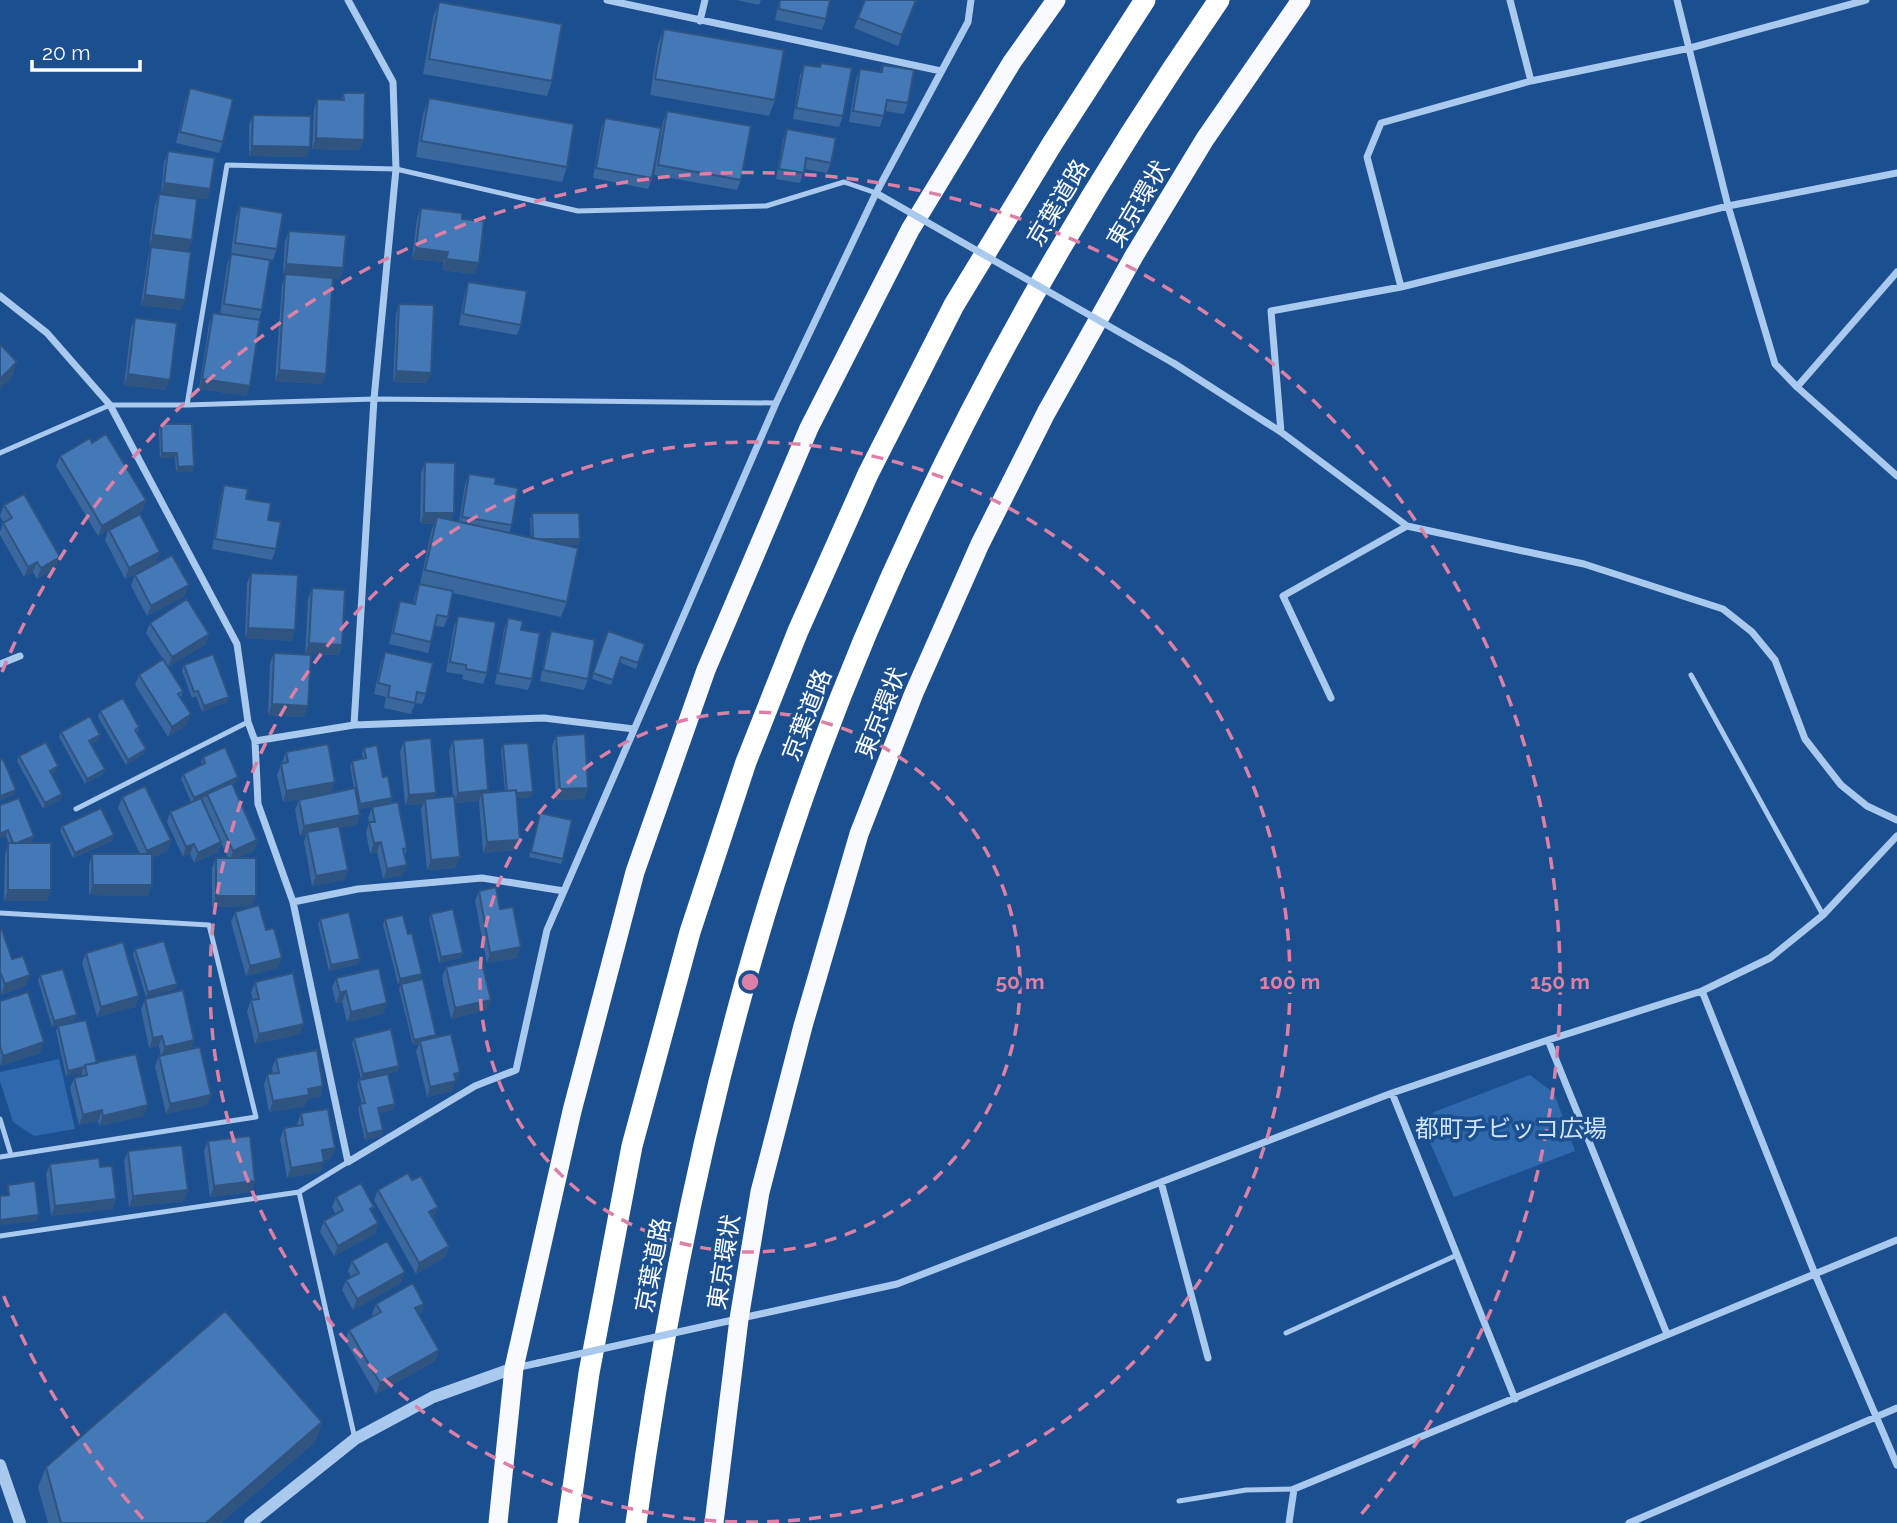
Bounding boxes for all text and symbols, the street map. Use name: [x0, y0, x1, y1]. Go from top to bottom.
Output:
scale bar: [32, 28, 140, 72]
text: 20 m: [42, 40, 90, 65]
street label: 京葉道路: [1020, 154, 1095, 251]
street label: 東京環状: [1100, 155, 1175, 252]
street label: 東京環状: [849, 663, 912, 763]
street label: 京葉道路: [776, 665, 837, 765]
text: 50 m: [995, 969, 1045, 994]
text: 100 m: [1260, 969, 1320, 994]
text: 150 m: [1530, 969, 1590, 994]
centre of rings: [738, 970, 762, 994]
park label: 都町チビッコ広場: [1415, 1114, 1607, 1143]
street label: 東京環状: [702, 1212, 745, 1312]
street label: 京葉道路: [629, 1215, 676, 1315]

